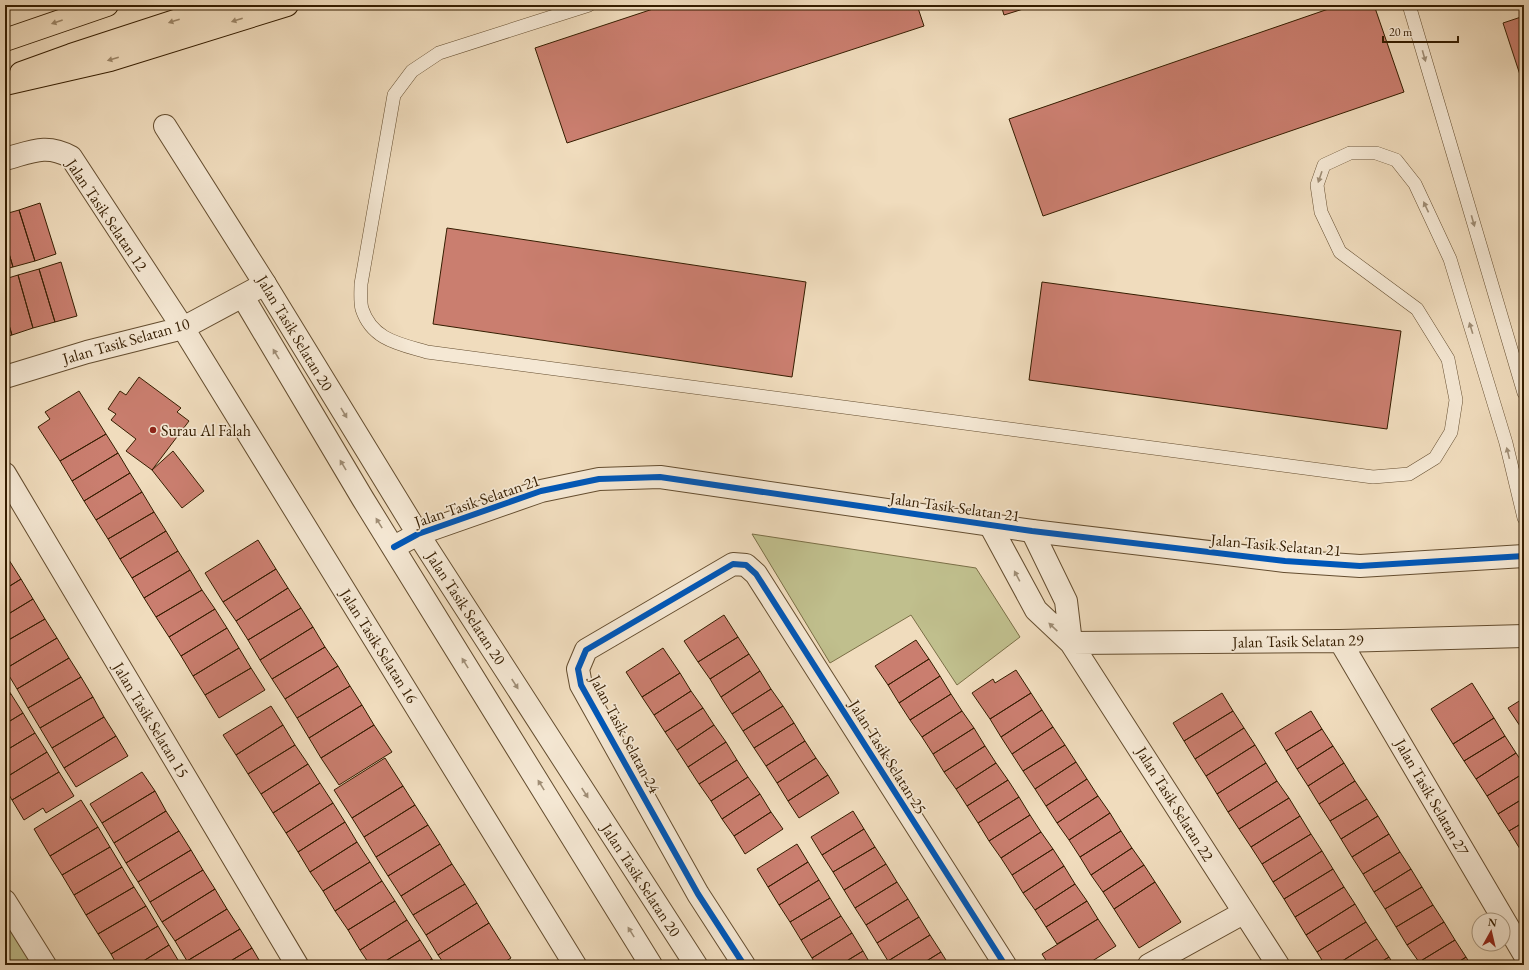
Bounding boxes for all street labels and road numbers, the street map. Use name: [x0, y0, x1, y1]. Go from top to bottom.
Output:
street label: Jalan Tasik Selatan 12: [60, 153, 153, 276]
street label: Jalan Tasik Selatan 20: [251, 270, 338, 395]
street label: Jalan Tasik Selatan 10: [58, 313, 192, 370]
street label: Jalan Tasik Selatan 21: [410, 470, 542, 533]
street label: Jalan Tasik Selatan 21: [887, 487, 1021, 527]
street label: Jalan Tasik Selatan 21: [1208, 529, 1342, 561]
street label: Jalan Tasik Selatan 20: [420, 546, 511, 669]
street label: Jalan Tasik Selatan 16: [334, 583, 423, 707]
street label: Jalan Tasik Selatan 29: [1230, 629, 1364, 653]
street label: Jalan Tasik Selatan 15: [107, 657, 194, 782]
street label: Jalan Tasik Selatan 24: [584, 669, 665, 797]
street label: Jalan Tasik Selatan 25: [843, 694, 932, 818]
street label: Jalan Tasik Selatan 27: [1389, 733, 1474, 859]
street label: Jalan Tasik Selatan 22: [1130, 741, 1219, 865]
street label: Jalan Tasik Selatan 20: [595, 818, 686, 941]

